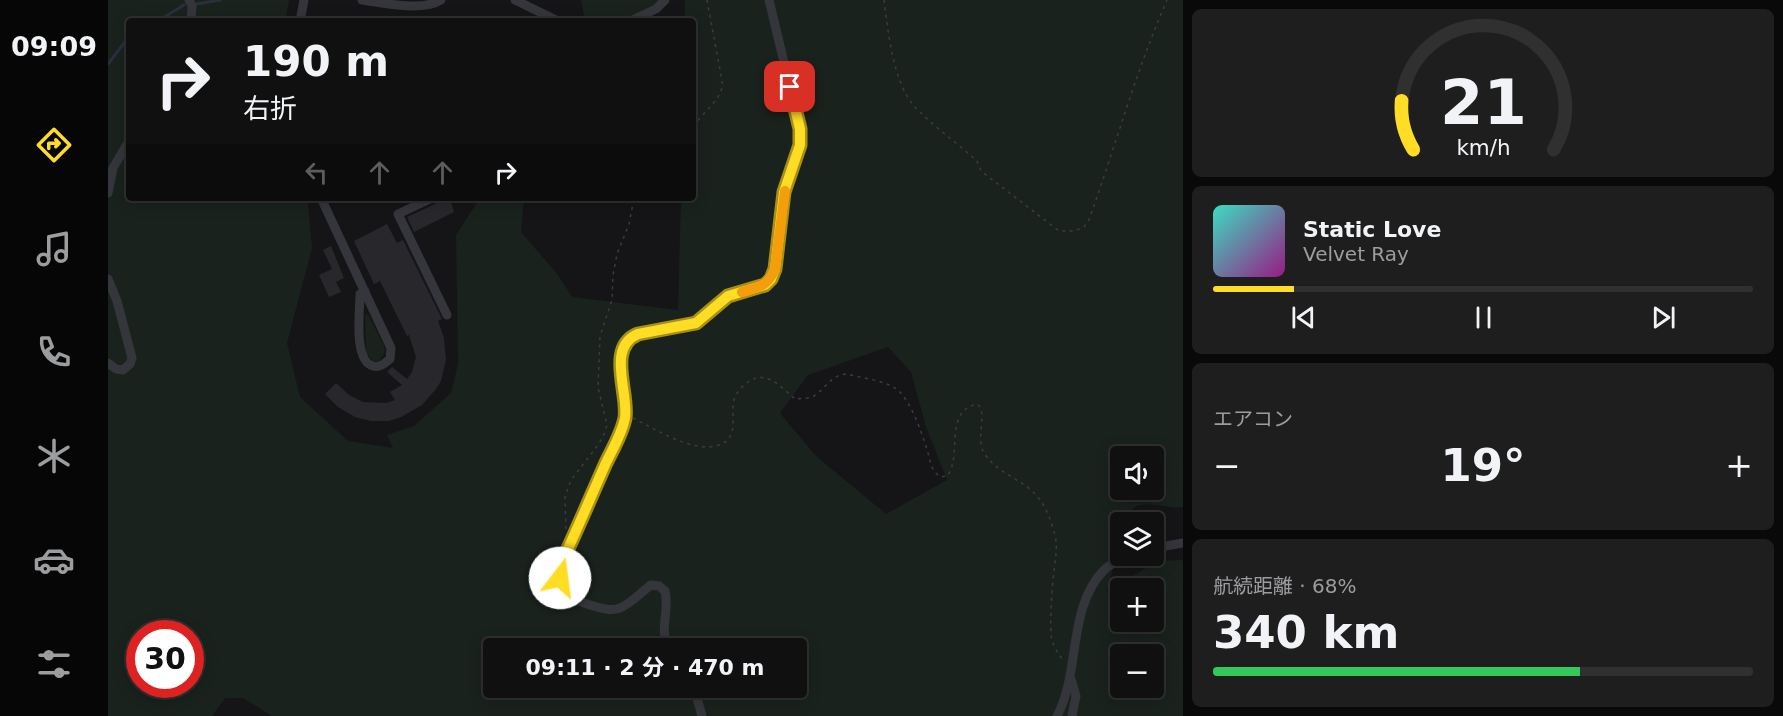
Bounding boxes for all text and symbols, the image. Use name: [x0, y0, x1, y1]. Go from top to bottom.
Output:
text: 09:09: [11, 31, 97, 62]
text: 190 m: [243, 37, 389, 86]
icon: right: [144, 42, 222, 120]
pin: [764, 61, 815, 112]
text: 21: [1440, 66, 1526, 139]
icon: arrive: [773, 70, 806, 103]
text: 右折: [243, 93, 297, 124]
icon: directions: [33, 124, 75, 166]
text: km/h: [1456, 135, 1510, 160]
icon: left: [300, 156, 333, 189]
icon: ahead: [363, 156, 396, 189]
icon: ahead: [426, 156, 459, 189]
icon: right: [489, 156, 522, 189]
text: Static Love: [1303, 217, 1441, 242]
icon: music: [33, 228, 75, 270]
text: Velvet Ray: [1303, 242, 1409, 266]
icon: previous: [1287, 301, 1320, 334]
icon: pause: [1467, 301, 1500, 334]
icon: next: [1647, 301, 1680, 334]
icon: phone: [33, 331, 75, 373]
text: エアコン: [1213, 407, 1293, 431]
icon: climate: [33, 435, 75, 477]
text: 19°: [1440, 439, 1526, 492]
map controls: [1110, 446, 1164, 698]
button: sound: [1110, 446, 1164, 500]
text: −: [1213, 446, 1241, 485]
text: +: [1725, 446, 1753, 485]
button: layers: [1110, 512, 1164, 566]
icon: car: [33, 539, 75, 581]
position arrow: [528, 546, 592, 610]
text: 航続距離 · 68%: [1213, 574, 1357, 598]
button: +: [1110, 578, 1164, 632]
text: 340 km: [1213, 606, 1399, 659]
speed limit sign: 30: [126, 620, 204, 698]
icon: filters: [33, 643, 75, 685]
button: −: [1110, 644, 1164, 698]
text: 09:11 · 2 分 · 470 m: [526, 655, 764, 680]

